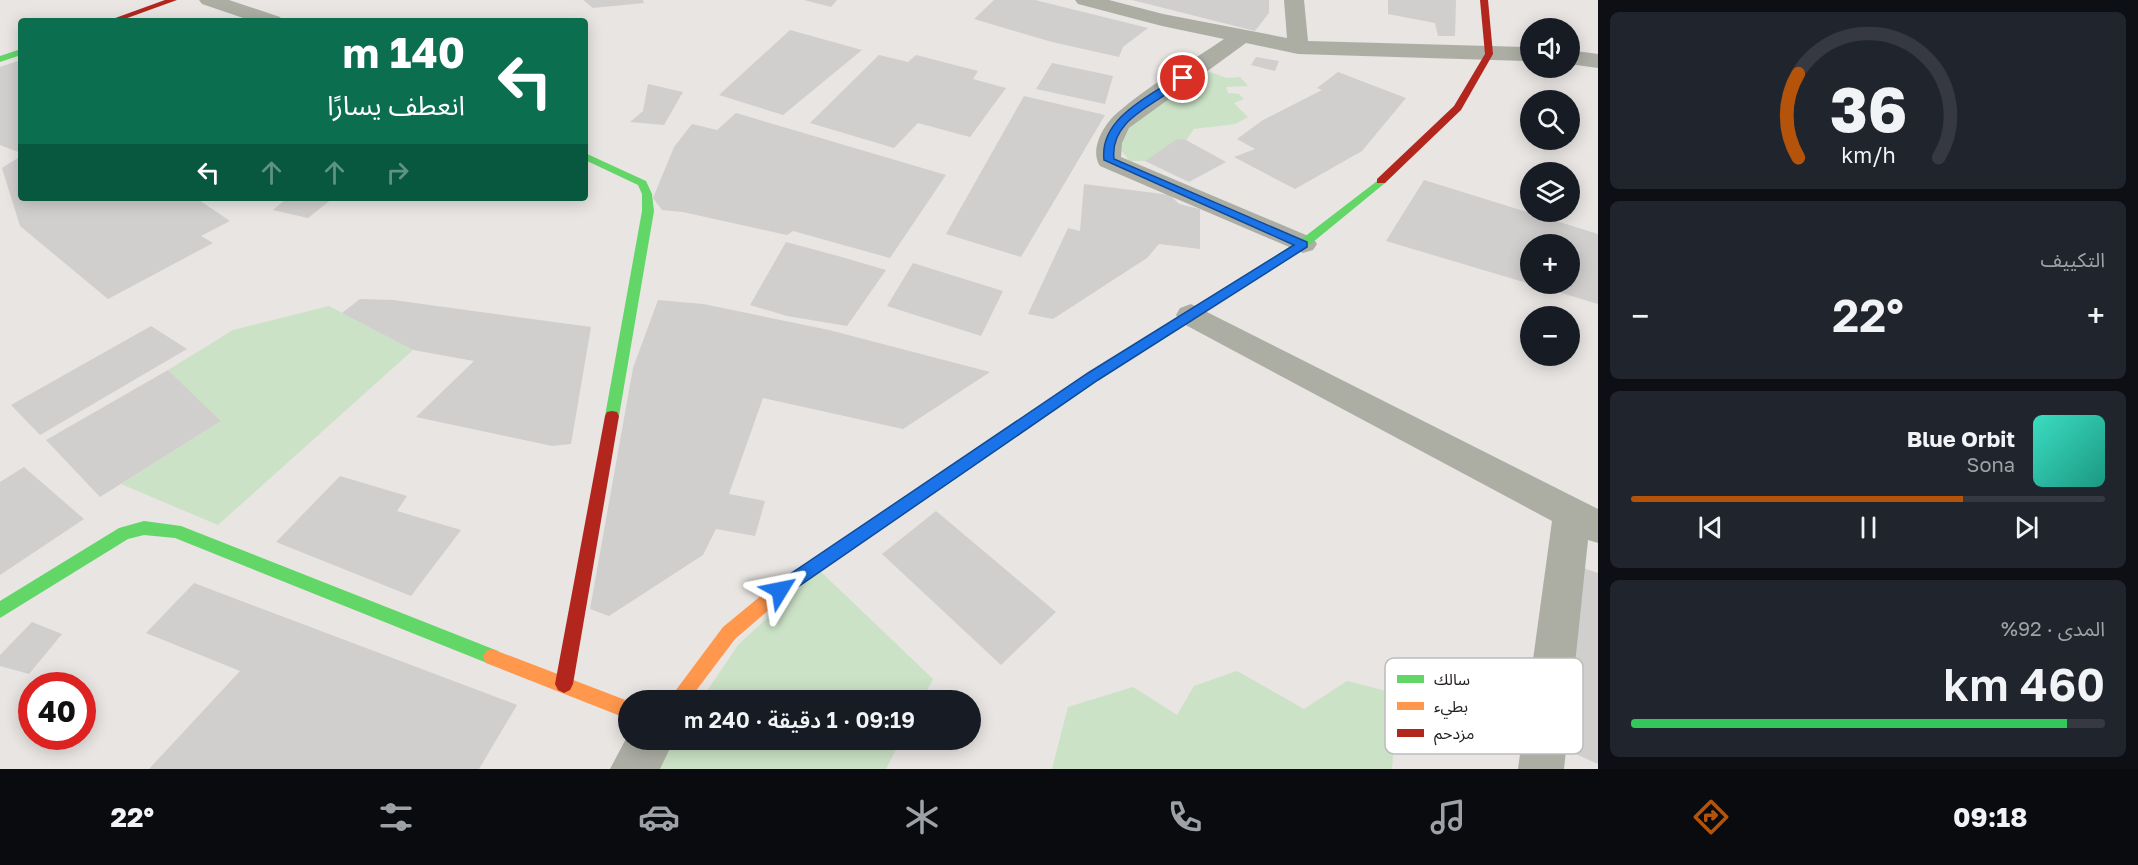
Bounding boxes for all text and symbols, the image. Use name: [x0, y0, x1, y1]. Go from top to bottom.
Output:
map controls: [1520, 18, 1580, 366]
button: sound: [1520, 18, 1580, 78]
text: 140 m: [343, 27, 465, 77]
icon: left: [486, 42, 564, 120]
pin: [1157, 52, 1208, 103]
icon: arrive: [1166, 61, 1199, 94]
text: 36: [1829, 71, 1907, 146]
text: انعطف يسارًا: [327, 89, 465, 121]
button: search: [1520, 90, 1580, 150]
text: km/h: [1841, 142, 1895, 168]
icon: left: [192, 156, 225, 189]
icon: ahead: [255, 156, 288, 189]
icon: ahead: [318, 156, 351, 189]
icon: right: [381, 156, 414, 189]
button: layers: [1520, 162, 1580, 222]
button: +: [1520, 234, 1580, 294]
text: التكييف: [2041, 247, 2105, 271]
text: 22°: [1832, 288, 1904, 342]
text: −: [1631, 296, 1649, 335]
text: +: [2087, 296, 2105, 335]
button: −: [1520, 306, 1580, 366]
text: Blue Orbit: [1907, 425, 2015, 452]
text: Sona: [1967, 452, 2015, 476]
icon: previous: [1694, 511, 1727, 544]
icon: pause: [1852, 511, 1885, 544]
icon: next: [2010, 511, 2043, 544]
position arrow: [748, 558, 812, 622]
text: المدى · 92%: [2001, 616, 2105, 640]
text: 460 km: [1943, 657, 2105, 711]
legend: [1385, 658, 1583, 754]
text: سالك: [1434, 669, 1470, 689]
speed limit sign: 40: [18, 672, 96, 750]
text: بطيء: [1434, 696, 1468, 719]
text: 09:19 · 1 دقيقة · 240 m: [684, 706, 915, 733]
text: مزدحم: [1434, 723, 1474, 746]
icon: filters: [375, 796, 417, 838]
icon: car: [638, 796, 680, 838]
icon: climate: [901, 796, 943, 838]
icon: phone: [1164, 796, 1206, 838]
icon: music: [1427, 796, 1469, 838]
icon: directions: [1690, 796, 1732, 838]
text: 22°: [111, 801, 154, 833]
text: 09:18: [1953, 801, 2028, 833]

